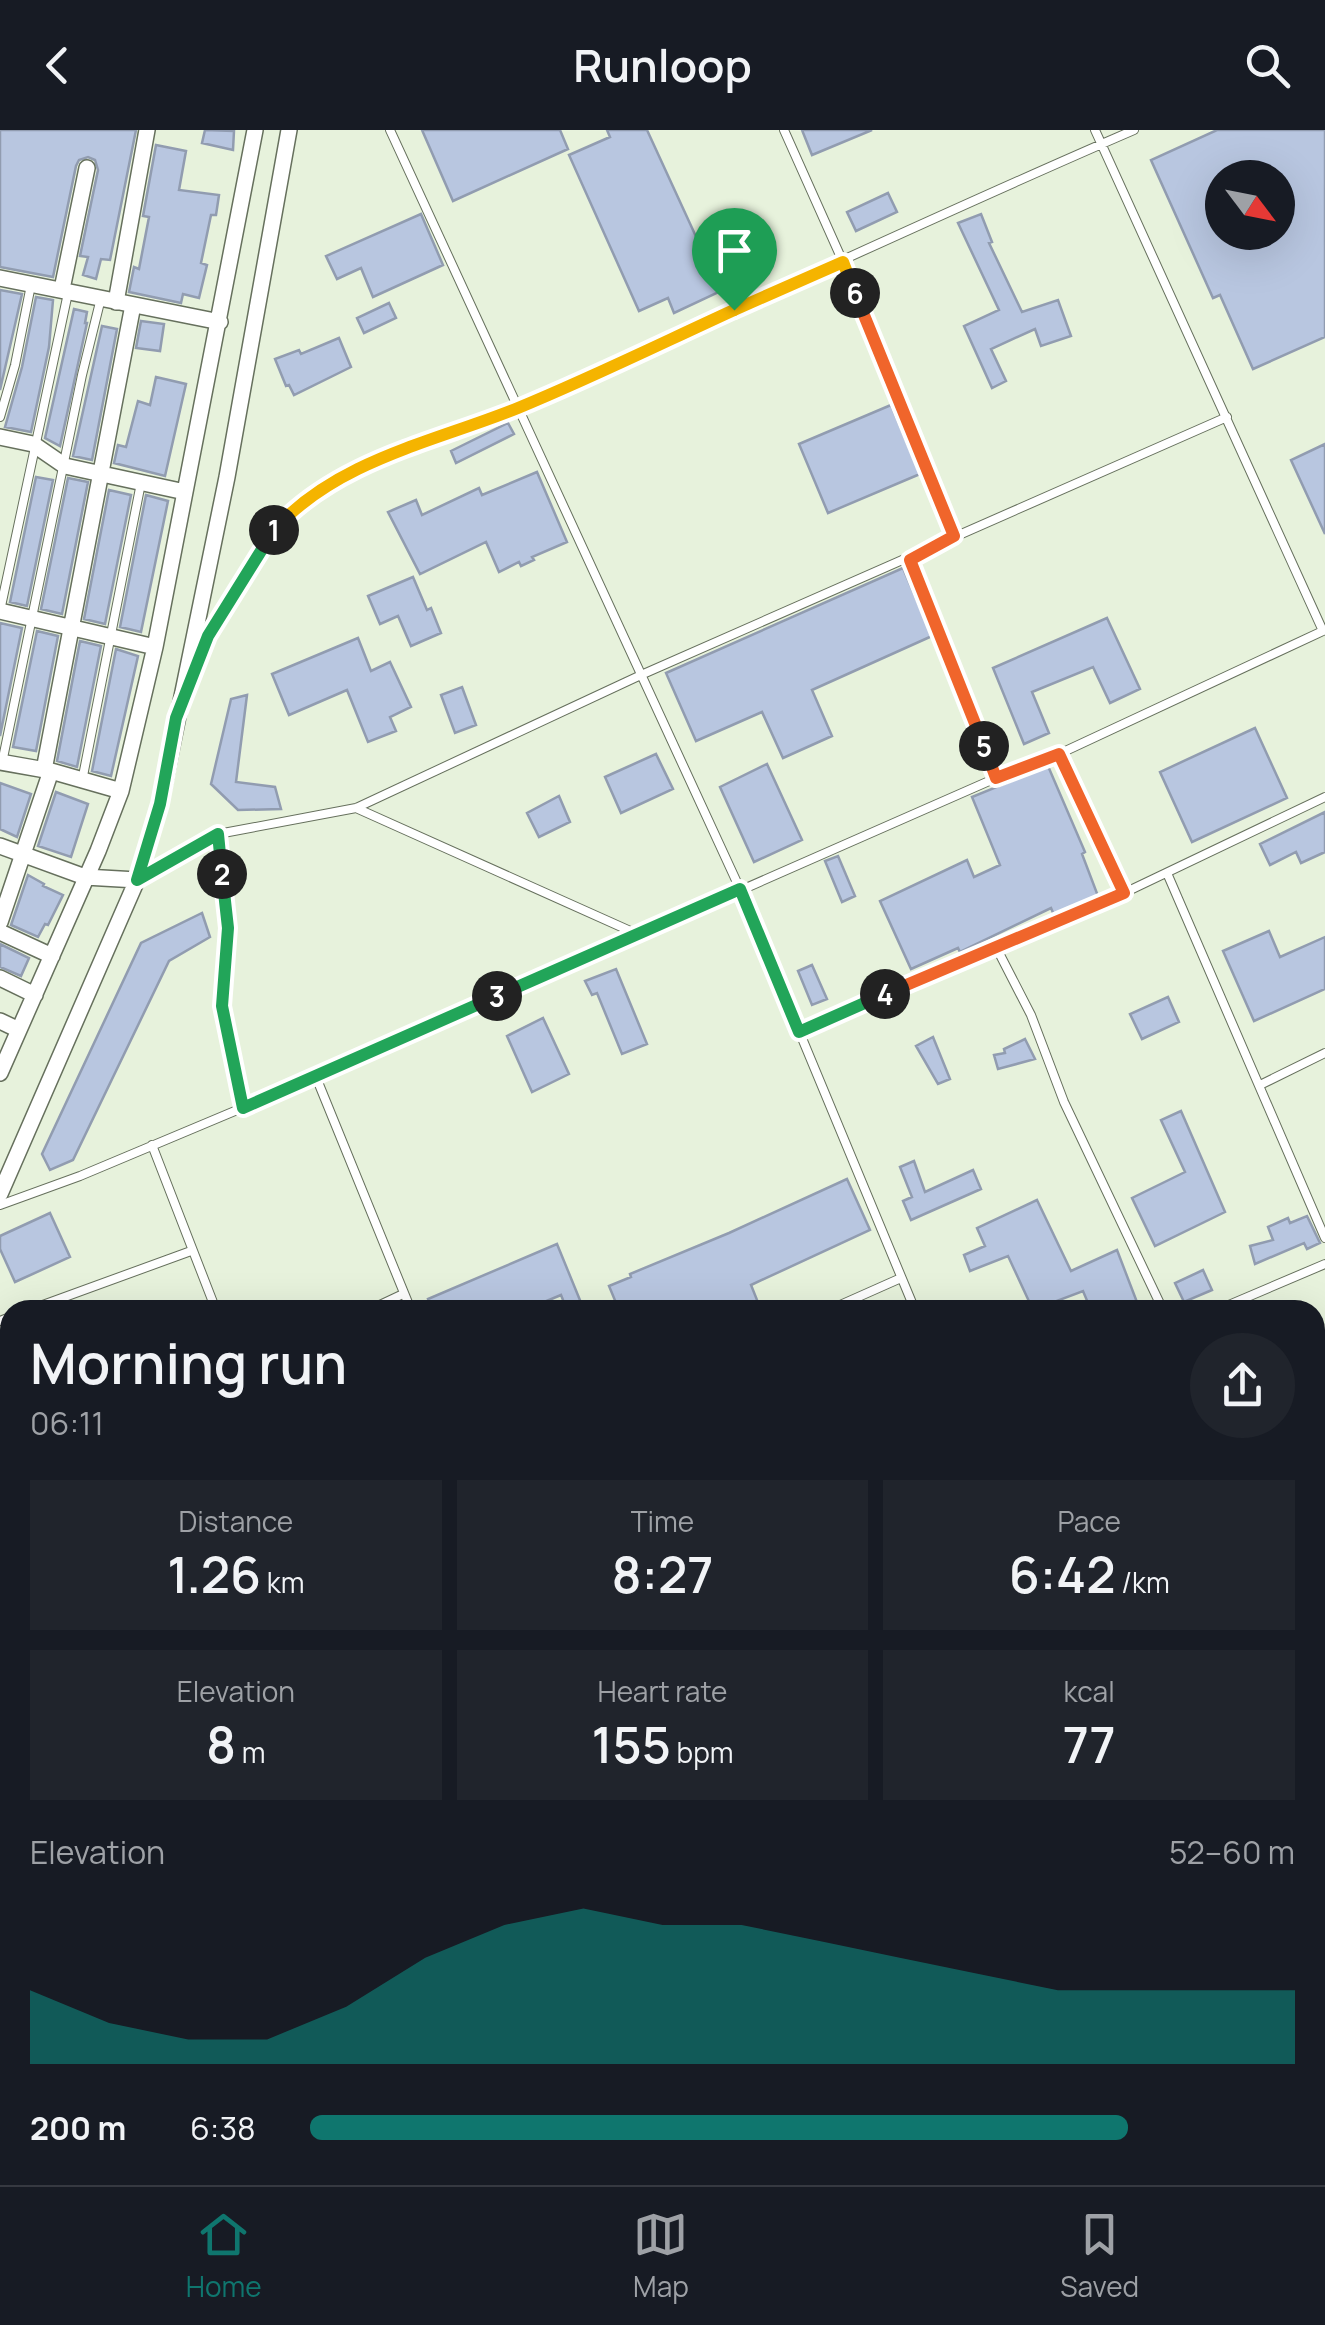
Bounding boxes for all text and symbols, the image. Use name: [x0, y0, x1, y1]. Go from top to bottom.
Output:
text: Runloop: [573, 34, 752, 96]
icon: back: [30, 38, 85, 93]
icon: search: [1240, 38, 1295, 93]
north arrow: [1205, 160, 1295, 250]
map controls: [1205, 160, 1295, 250]
pin: [692, 208, 777, 311]
icon: arrive: [707, 223, 762, 278]
pin: 6: [830, 268, 880, 318]
text: 6: [846, 274, 864, 312]
pin: 1: [249, 505, 299, 555]
text: 1: [268, 511, 280, 549]
pin: 5: [959, 721, 1009, 771]
text: 5: [976, 727, 992, 765]
pin: 2: [197, 849, 247, 899]
text: 2: [214, 855, 230, 893]
pin: 4: [860, 969, 910, 1019]
pin: 3: [472, 971, 522, 1021]
text: 4: [876, 975, 894, 1013]
text: 3: [489, 977, 505, 1015]
text: Morning run: [30, 1325, 347, 1401]
button: share: [1190, 1333, 1295, 1438]
text: 06:11: [30, 1401, 104, 1445]
text: Distance: [178, 1502, 293, 1540]
text: Time: [631, 1502, 694, 1540]
text: Pace: [1058, 1502, 1121, 1540]
text: 1.26: [167, 1540, 261, 1608]
text: 8:27: [612, 1540, 713, 1608]
text: 6:42: [1009, 1540, 1116, 1608]
text: km: [261, 1563, 304, 1601]
text: /km: [1116, 1563, 1170, 1601]
text: Elevation: [177, 1672, 295, 1710]
text: Heart rate: [598, 1672, 727, 1710]
text: kcal: [1064, 1672, 1115, 1710]
text: 8: [206, 1710, 236, 1778]
text: 155: [592, 1710, 671, 1778]
text: 77: [1063, 1710, 1116, 1778]
text: m: [236, 1733, 266, 1771]
text: bpm: [671, 1733, 733, 1771]
text: Elevation: [30, 1830, 165, 1874]
text: 52–60 m: [1169, 1830, 1295, 1874]
text: 200 m: [30, 2106, 126, 2150]
text: 6:38: [190, 2106, 256, 2150]
tab: Home: [186, 2207, 262, 2305]
tab: Map: [633, 2207, 689, 2305]
tab: Saved: [1060, 2207, 1139, 2305]

